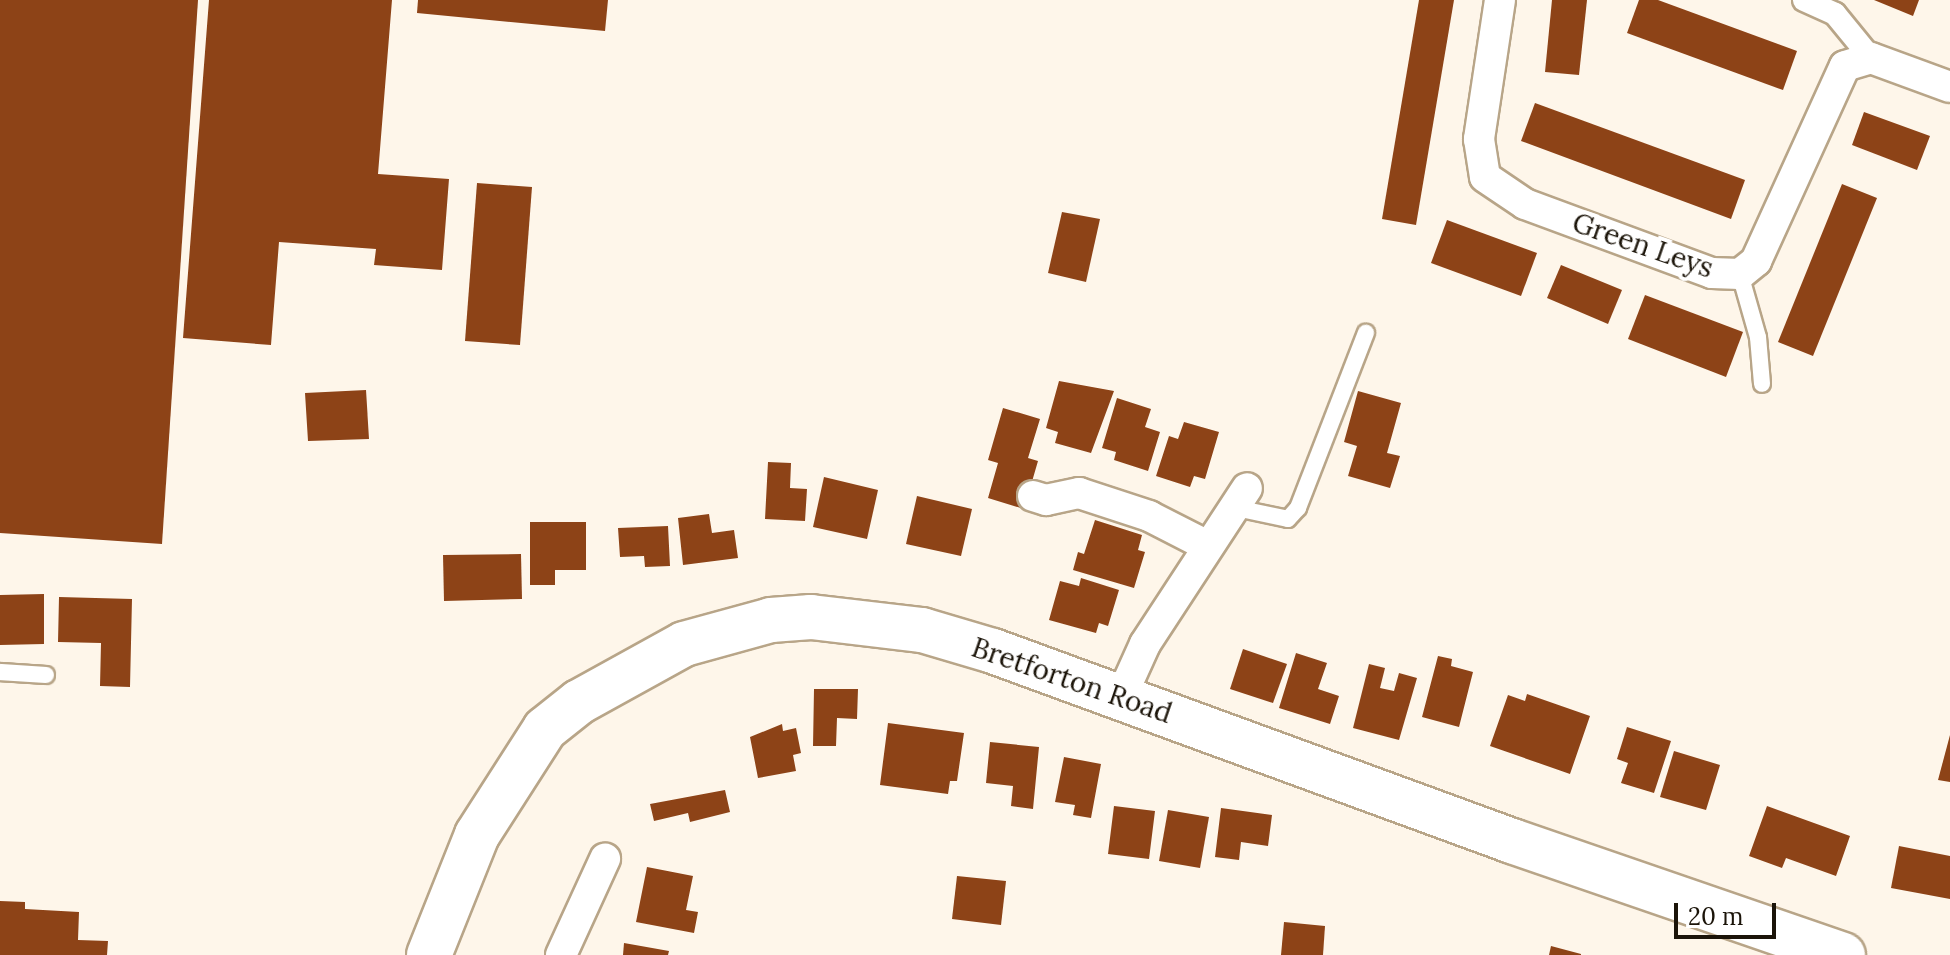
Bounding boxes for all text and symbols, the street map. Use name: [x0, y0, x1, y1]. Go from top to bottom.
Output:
street label: Green Leys: [1568, 205, 1718, 285]
street label: Bretforton Road: [967, 630, 1177, 730]
scale bar: [1678, 887, 1780, 937]
text: 20 m: [1688, 901, 1744, 932]

